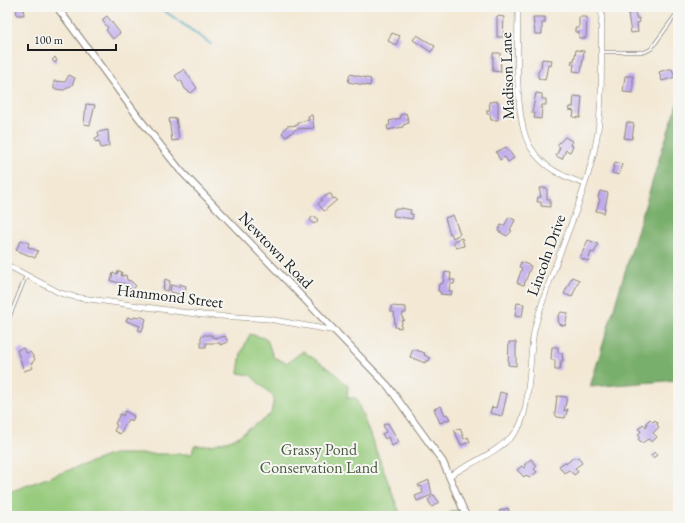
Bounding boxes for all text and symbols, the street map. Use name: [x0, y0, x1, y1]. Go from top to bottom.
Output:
scale bar: [28, 26, 116, 52]
text: 100 m: [34, 32, 64, 48]
street label: Madison Lane: [495, 32, 519, 120]
street label: Newtown Road: [234, 207, 318, 293]
street label: Lincoln Drive: [522, 211, 570, 299]
street label: Hammond Street: [116, 279, 224, 313]
park label: Grassy Pond Conservation Land: [260, 439, 379, 478]

